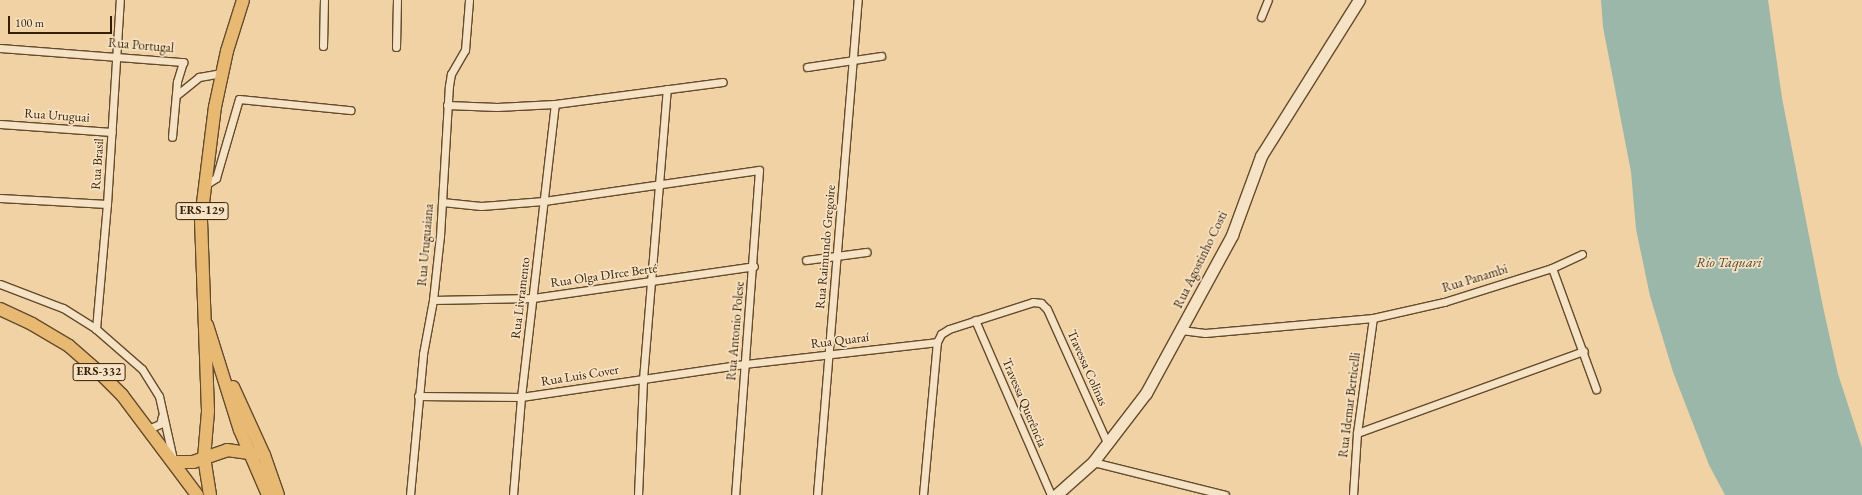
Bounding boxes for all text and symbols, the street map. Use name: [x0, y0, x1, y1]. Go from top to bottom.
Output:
scale bar: [10, 8, 114, 34]
text: 100 m: [15, 15, 44, 31]
street label: Rua Portugal: [107, 35, 175, 57]
street label: Rua Uruguai: [24, 106, 90, 126]
street label: Rua Brasil: [88, 138, 108, 190]
street label: Rua Raimundo Gregoire: [813, 184, 839, 310]
road number: ERS-129: [175, 201, 229, 221]
street label: Rua Uruguaiana: [415, 203, 437, 287]
street label: Rua Agostinho Costi: [1171, 209, 1231, 311]
water label: Rio Taquari: [1696, 254, 1762, 270]
street label: Rua Livramento: [508, 256, 534, 340]
street label: Rua Olga DIrce Berté: [550, 261, 658, 291]
street label: Rua Panambi: [1440, 262, 1510, 296]
street label: Rua Antonio Polese: [724, 281, 748, 381]
street label: Travessa Colinas: [1063, 328, 1111, 408]
street label: Rua Quaraí: [810, 330, 870, 352]
street label: Rua Idemar Berticelli: [1336, 351, 1364, 459]
street label: Travessa Querência: [998, 356, 1050, 450]
road number: ERS-332: [72, 362, 126, 382]
street label: Rua Luis Cover: [540, 362, 620, 390]

